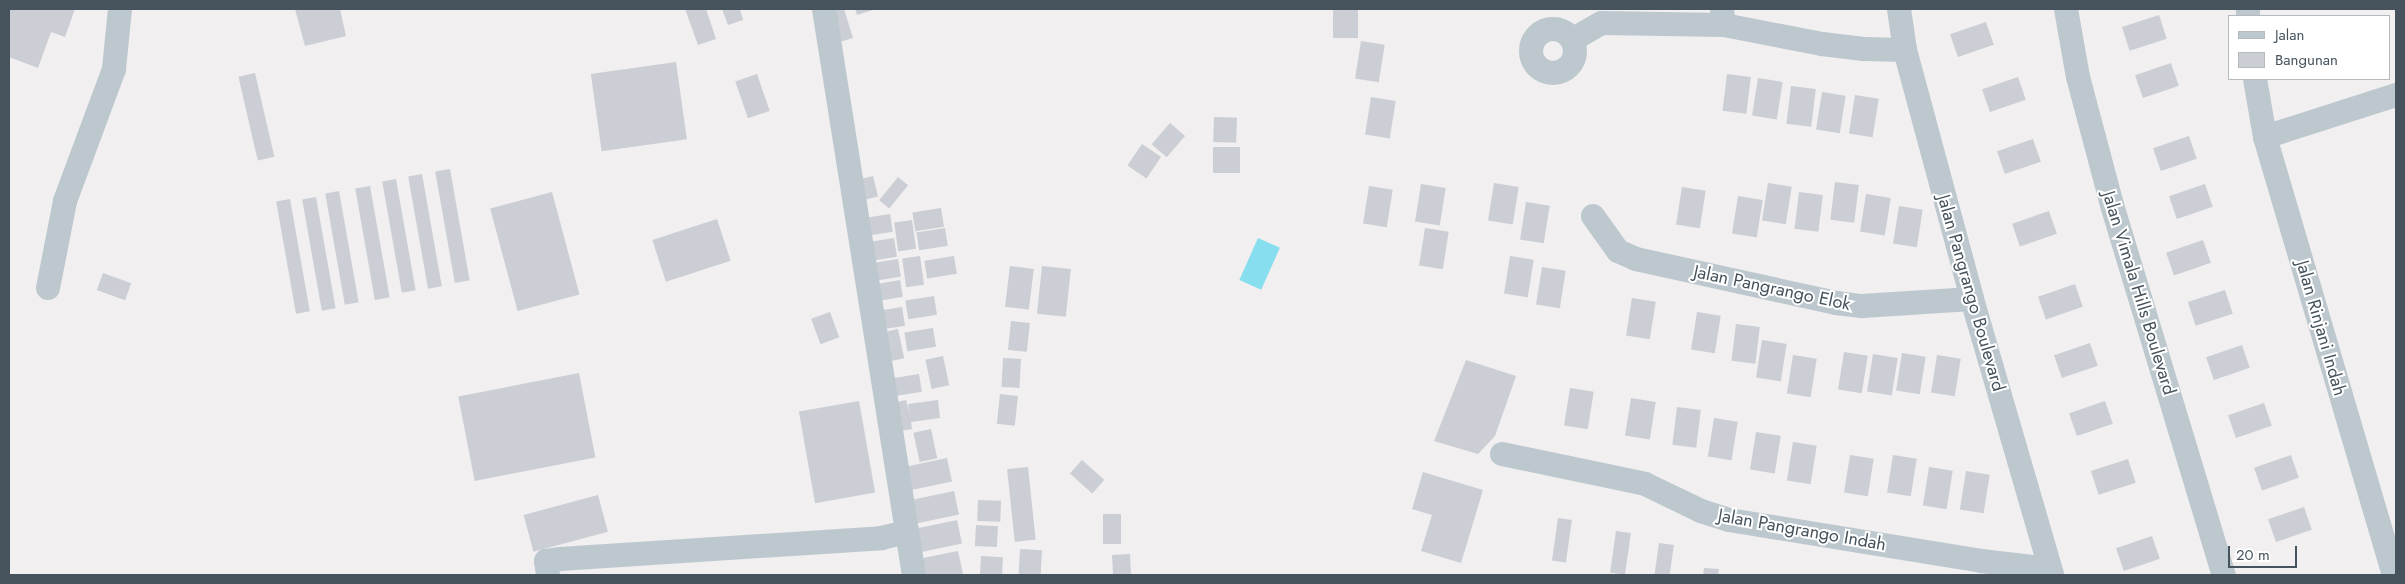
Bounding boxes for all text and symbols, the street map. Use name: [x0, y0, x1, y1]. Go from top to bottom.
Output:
legend: [2228, 15, 2390, 80]
text: Jalan: [2275, 24, 2304, 46]
text: Bangunan: [2275, 49, 2338, 71]
street label: Jalan Vimala Hills Boulevard: [2098, 188, 2180, 398]
street label: Jalan Pangrango Boulevard: [1933, 192, 2009, 394]
street label: Jalan Rinjani Indah: [2291, 258, 2351, 398]
street label: Jalan Pangrango Elok: [1692, 261, 1852, 315]
street label: Jalan Pangrango Indah: [1716, 505, 1888, 555]
scale bar: [2230, 536, 2299, 568]
text: 20 m: [2236, 544, 2270, 566]

